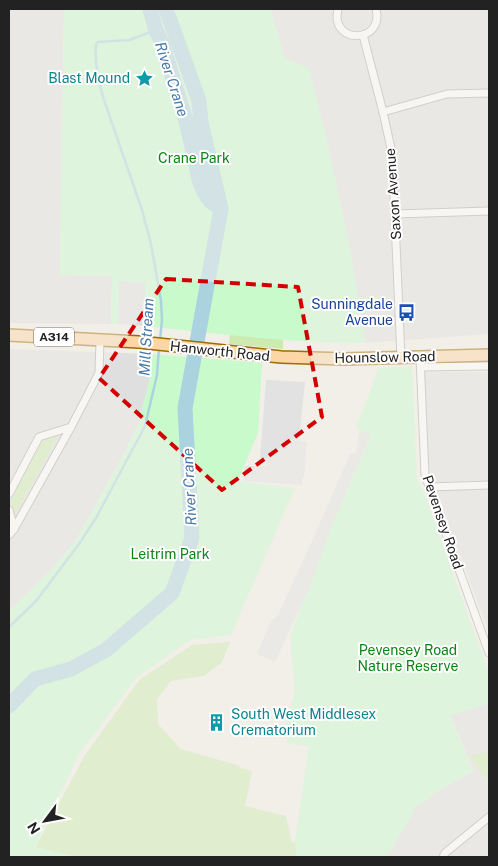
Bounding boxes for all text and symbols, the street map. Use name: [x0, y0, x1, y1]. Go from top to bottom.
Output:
water label: River Crane: [152, 39, 192, 119]
place icon: Blast Mound: [134, 68, 154, 88]
place label: Blast Mound: [48, 70, 130, 86]
street label: Saxon Avenue: [382, 147, 404, 240]
park label: Crane Park: [158, 150, 230, 166]
place label: Sunningdale Avenue: [311, 296, 393, 328]
water label: Mill Stream: [135, 298, 157, 376]
bus stop icon: Sunningdale Avenue: [397, 302, 417, 322]
road number: A314: [34, 328, 74, 347]
street label: Hanworth Road: [169, 338, 271, 364]
street label: Hounslow Road: [334, 348, 436, 366]
water label: River Crane: [178, 448, 200, 526]
street label: Pevensey Road: [419, 473, 467, 571]
park label: Leitrim Park: [130, 546, 210, 562]
park label: Pevensey Road Nature Reserve: [358, 642, 458, 674]
place label: South West Middlesex Crematorium: [231, 706, 376, 738]
building icon: South West Middlesex Crematorium: [207, 712, 227, 732]
north arrow: [20, 796, 70, 846]
text: N: [24, 819, 44, 837]

